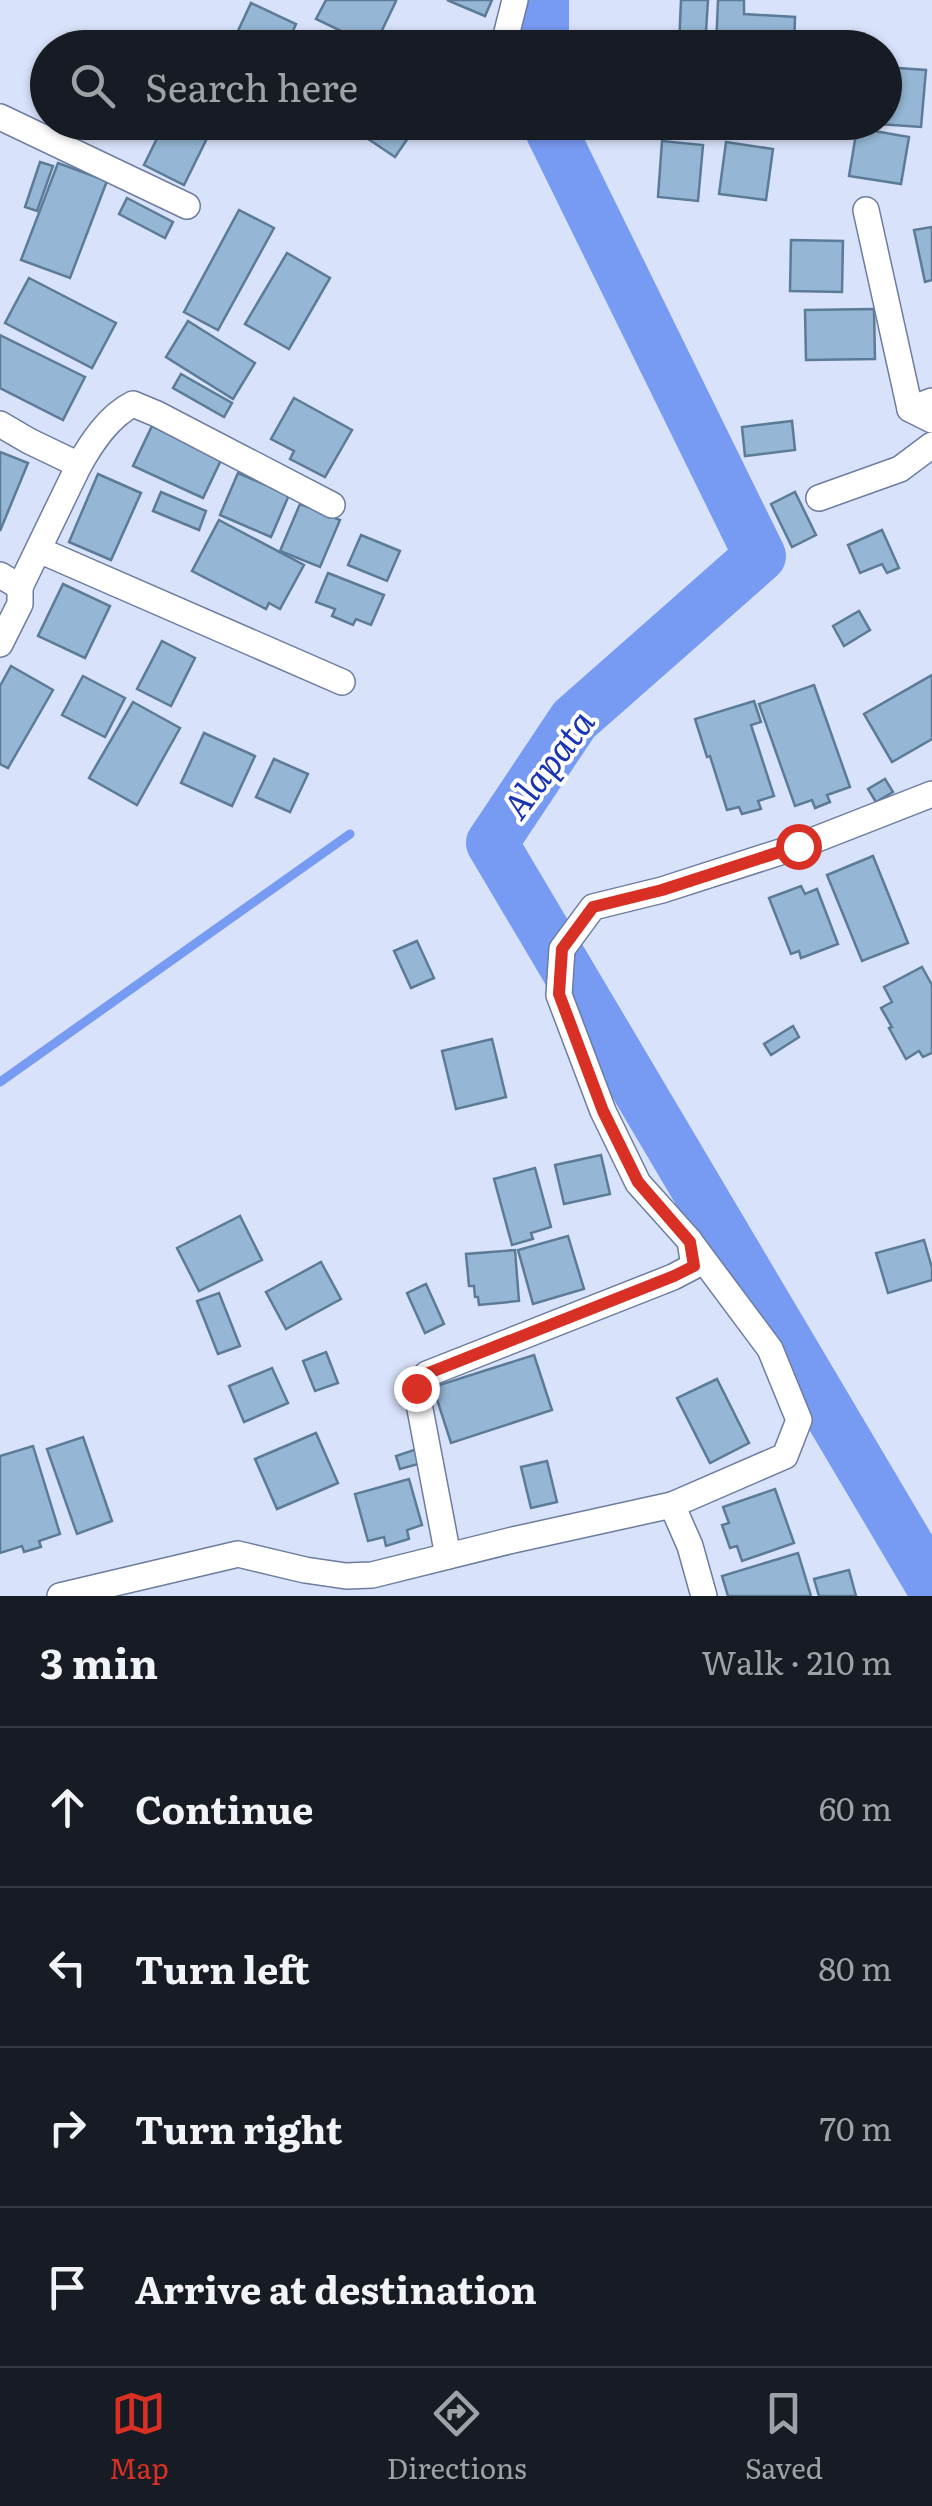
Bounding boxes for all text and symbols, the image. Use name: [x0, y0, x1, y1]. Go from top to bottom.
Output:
search box: [30, 30, 902, 140]
text: Search here: [145, 57, 358, 114]
icon: search: [65, 58, 120, 113]
water label: Alapata: [488, 698, 605, 829]
route start: [776, 824, 822, 870]
route end: [394, 1366, 440, 1412]
text: 3 min: [40, 1630, 158, 1692]
text: Walk · 210 m: [701, 1637, 892, 1685]
text: Continue: [135, 1779, 313, 1836]
icon: ahead: [40, 1780, 95, 1835]
text: 60 m: [819, 1783, 892, 1831]
text: Turn left: [135, 1939, 310, 1996]
icon: left: [40, 1940, 95, 1995]
text: 80 m: [818, 1943, 892, 1991]
text: Turn right: [135, 2099, 342, 2156]
icon: right: [40, 2100, 95, 2155]
text: 70 m: [820, 2103, 892, 2151]
text: Arrive at destination: [135, 2259, 537, 2316]
icon: arrive: [40, 2260, 95, 2315]
tab: Map: [109, 2386, 169, 2488]
tab: Directions: [387, 2386, 527, 2488]
tab: Saved: [745, 2386, 823, 2488]

